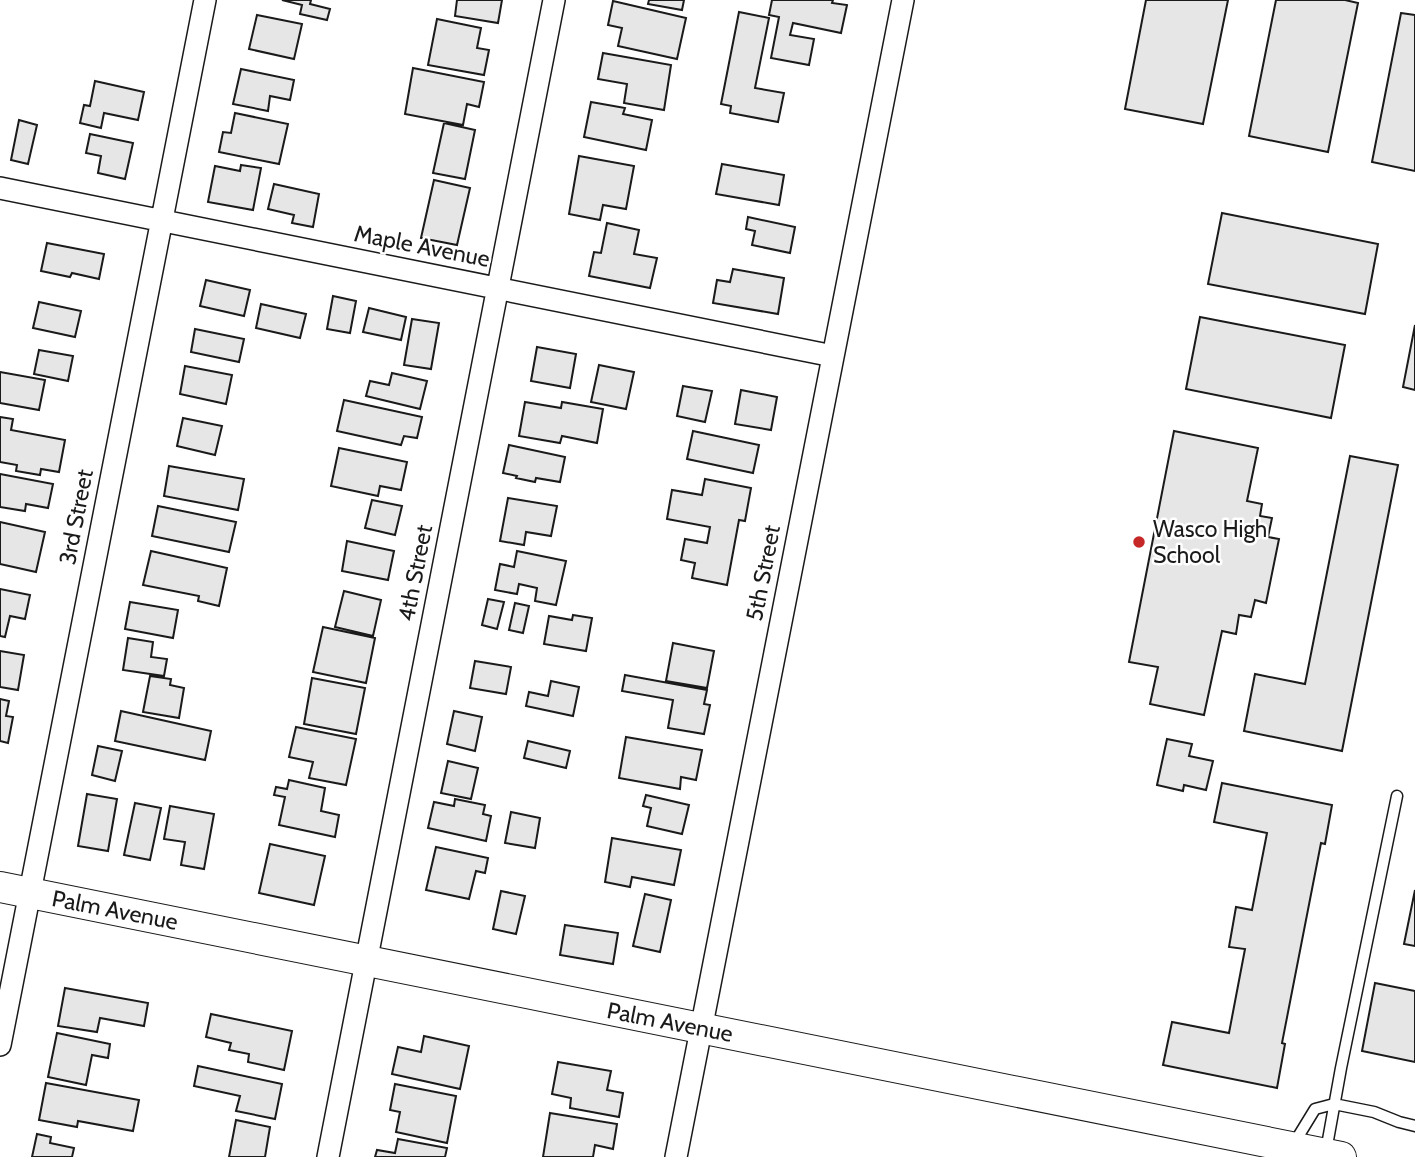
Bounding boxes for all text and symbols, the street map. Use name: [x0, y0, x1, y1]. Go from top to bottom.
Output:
street label: Maple Avenue: [352, 219, 492, 273]
street label: 3rd Street: [53, 467, 99, 567]
place label: Wasco High School: [1153, 515, 1267, 569]
street label: 4th Street: [392, 522, 438, 624]
street label: 5th Street: [740, 523, 786, 623]
marker: Wasco High School: [1131, 534, 1147, 550]
street label: Palm Avenue: [50, 884, 181, 936]
street label: Palm Avenue: [605, 996, 736, 1048]

